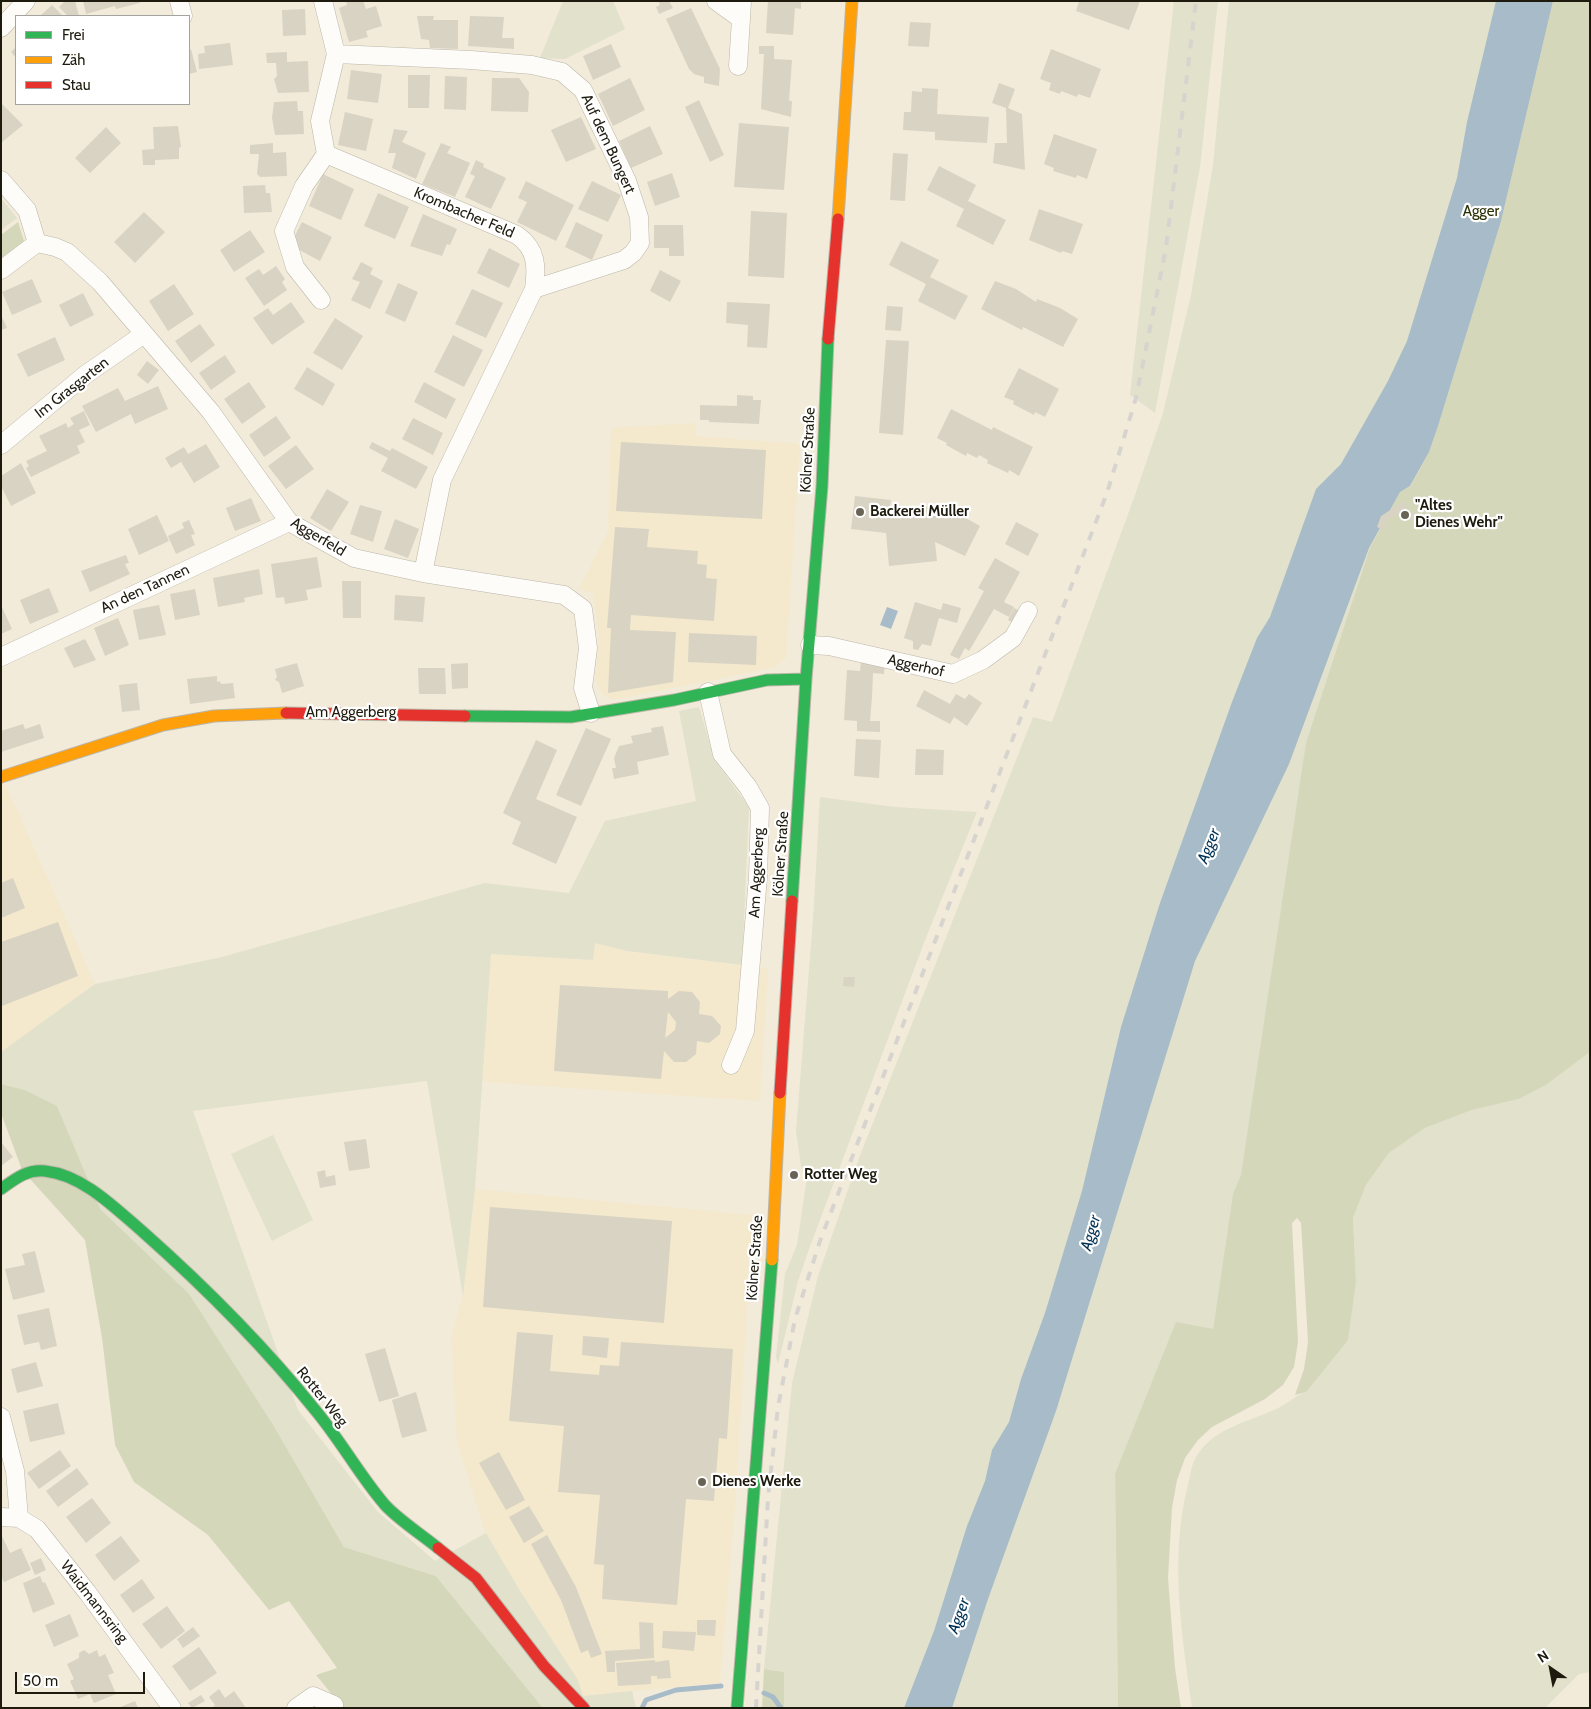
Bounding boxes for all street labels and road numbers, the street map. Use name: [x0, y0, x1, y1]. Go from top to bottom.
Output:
street label: Auf dem Bungert: [577, 91, 639, 197]
street label: Krombacher Feld: [411, 184, 517, 242]
street label: Im Grasgarten: [32, 354, 112, 422]
street label: Kölner Straße: [797, 407, 819, 493]
street label: Aggerfeld: [287, 514, 349, 560]
street label: An den Tannen: [98, 561, 192, 617]
street label: Aggerhof: [886, 651, 946, 681]
street label: Am Aggerberg: [306, 704, 396, 722]
street label: Kölner Straße: [769, 811, 793, 897]
street label: Am Aggerberg: [746, 827, 768, 919]
street label: Kölner Straße: [743, 1215, 767, 1301]
street label: Rotter Weg: [293, 1364, 351, 1430]
street label: Waidmannsring: [56, 1557, 132, 1647]

